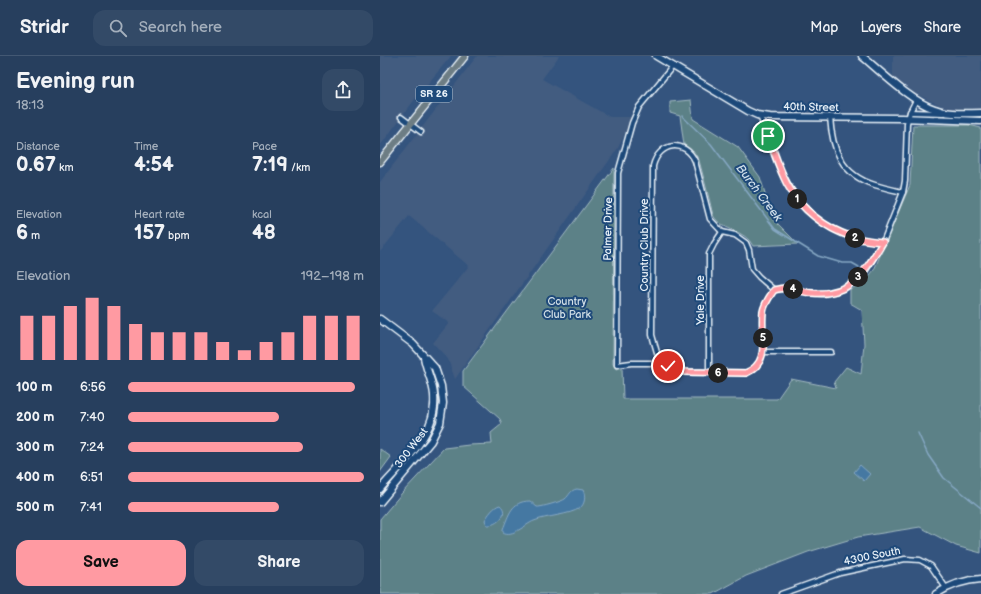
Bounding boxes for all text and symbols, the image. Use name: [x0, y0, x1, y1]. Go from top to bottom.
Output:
search box: [93, 10, 373, 46]
text: Stridr: [20, 16, 69, 39]
icon: search: [107, 17, 129, 39]
text: Search here: [139, 18, 222, 37]
text: Map: [810, 19, 838, 36]
text: Layers: [860, 19, 902, 36]
text: Share: [924, 19, 961, 36]
text: Evening run: [16, 68, 135, 95]
button: share: [322, 69, 364, 111]
road number: SR 26: [416, 86, 452, 102]
text: 18:13: [16, 97, 44, 113]
street label: 40th Street: [783, 100, 840, 114]
pin: [751, 119, 785, 153]
icon: arrive: [757, 125, 779, 147]
text: Distance: [16, 140, 60, 153]
text: Time: [134, 140, 158, 153]
text: Pace: [252, 140, 277, 153]
text: 0.67: [16, 153, 56, 177]
text: 4:54: [134, 153, 174, 177]
text: 7:19: [252, 153, 288, 177]
text: km: [56, 161, 74, 174]
text: /km: [288, 161, 310, 174]
water label: Burch Creek: [733, 161, 786, 225]
pin: 1: [787, 189, 807, 209]
text: 1: [795, 192, 799, 205]
street label: Palmer Drive: [601, 197, 615, 261]
street label: Country Club Drive: [638, 198, 651, 291]
text: Elevation: [16, 208, 62, 221]
text: Heart rate: [134, 208, 185, 221]
text: kcal: [252, 208, 272, 221]
text: 6: [16, 221, 28, 245]
text: 157: [134, 221, 165, 245]
text: 48: [252, 221, 276, 245]
pin: 2: [845, 228, 865, 248]
text: m: [28, 229, 40, 242]
text: bpm: [165, 229, 190, 242]
text: 2: [852, 231, 858, 244]
pin: 3: [848, 267, 868, 287]
text: Elevation: [16, 268, 70, 284]
text: 192–198 m: [301, 268, 364, 284]
text: 3: [855, 270, 861, 283]
street label: Yale Drive: [694, 275, 707, 326]
pin: 4: [783, 279, 803, 299]
text: 4: [790, 282, 796, 295]
park label: Country Club Park: [543, 295, 591, 321]
pin: 5: [753, 328, 773, 348]
text: 5: [760, 331, 766, 344]
pin: [651, 349, 685, 383]
icon: check: [657, 355, 679, 377]
pin: 6: [708, 363, 728, 383]
text: 6: [715, 366, 721, 379]
text: 100 m: [16, 379, 52, 395]
text: 6:56: [80, 379, 106, 395]
text: 200 m: [16, 409, 54, 425]
text: 7:40: [80, 409, 105, 425]
street label: 300 West: [392, 425, 431, 471]
text: 300 m: [16, 439, 54, 455]
text: 7:24: [80, 439, 104, 455]
text: 400 m: [16, 469, 54, 485]
text: 6:51: [80, 469, 103, 485]
text: 500 m: [16, 499, 54, 515]
text: 7:41: [80, 499, 102, 515]
button: Save: [16, 540, 186, 586]
button: Share: [194, 540, 364, 586]
street label: 4300 South: [843, 544, 901, 568]

